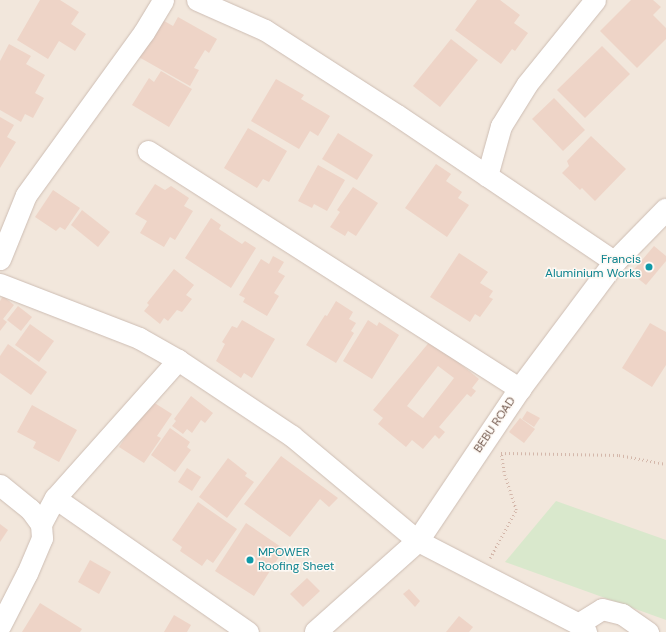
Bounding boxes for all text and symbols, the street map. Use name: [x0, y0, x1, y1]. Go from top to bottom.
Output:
place label: Francis Aluminium Works: [545, 253, 641, 281]
marker: Francis Aluminium Works: [644, 262, 654, 272]
street label: BEBU ROAD: [471, 394, 519, 456]
place label: MPOWER Roofing Sheet: [258, 546, 335, 574]
marker: MPOWER Roofing Sheet: [245, 555, 255, 565]

